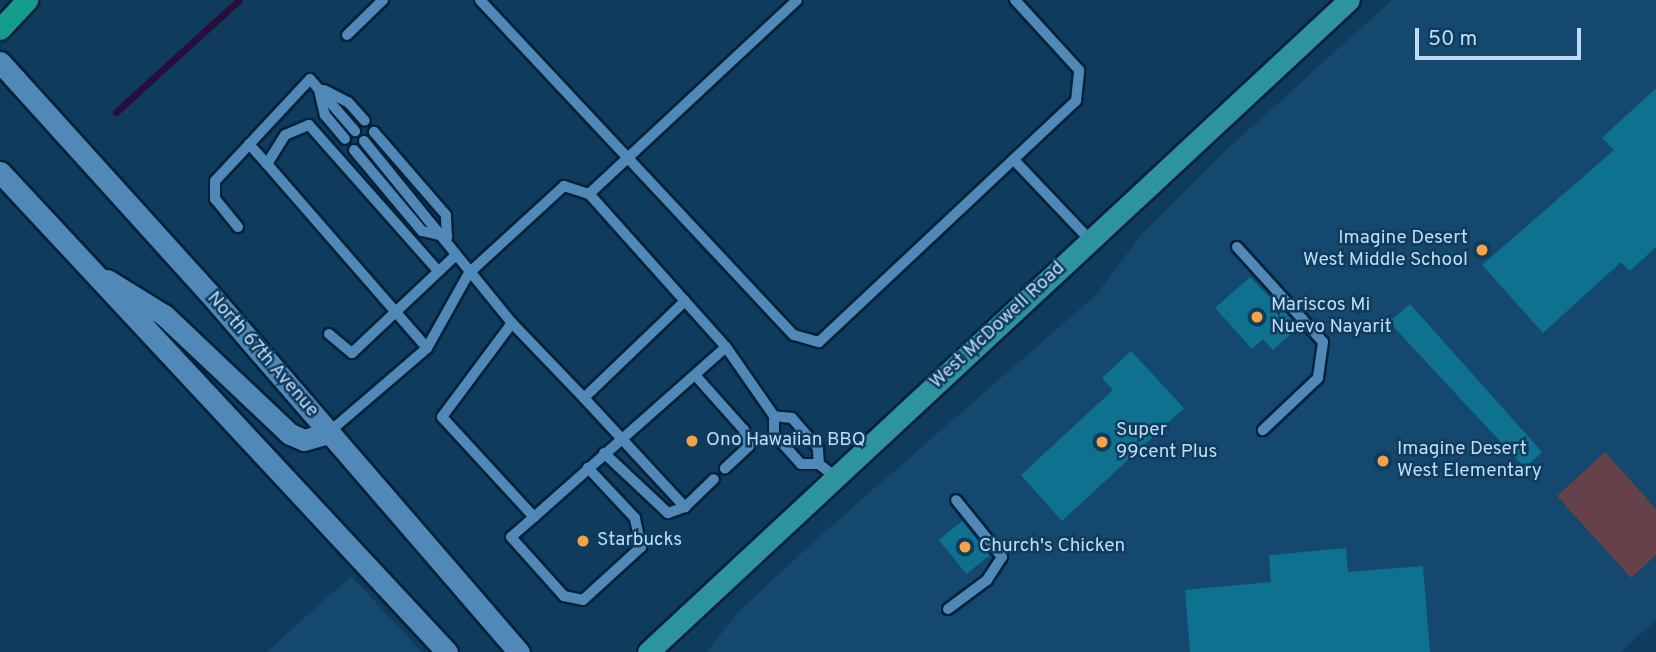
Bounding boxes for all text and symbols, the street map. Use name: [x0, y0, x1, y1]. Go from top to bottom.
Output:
scale bar: [1418, 14, 1584, 58]
text: 50 m: [1428, 26, 1477, 53]
place label: Imagine Desert West Middle School: [1303, 228, 1468, 272]
marker: Imagine Desert West Middle School: [1474, 242, 1490, 258]
street label: West McDowell Road: [926, 258, 1070, 394]
street label: North 67th Avenue: [201, 287, 323, 423]
place label: Mariscos Mi Nuevo Nayarit: [1271, 295, 1392, 339]
marker: Mariscos Mi Nuevo Nayarit: [1249, 309, 1265, 325]
place label: Super 99cent Plus: [1116, 420, 1217, 464]
place label: Ono Hawaiian BBQ: [706, 430, 865, 452]
marker: Ono Hawaiian BBQ: [684, 433, 700, 449]
marker: Super 99cent Plus: [1094, 434, 1110, 450]
place label: Imagine Desert West Elementary: [1397, 439, 1542, 483]
marker: Imagine Desert West Elementary: [1375, 453, 1391, 469]
place label: Starbucks: [597, 530, 682, 552]
marker: Starbucks: [575, 533, 591, 549]
place label: Church's Chicken: [979, 536, 1125, 558]
marker: Church's Chicken: [957, 539, 973, 555]

